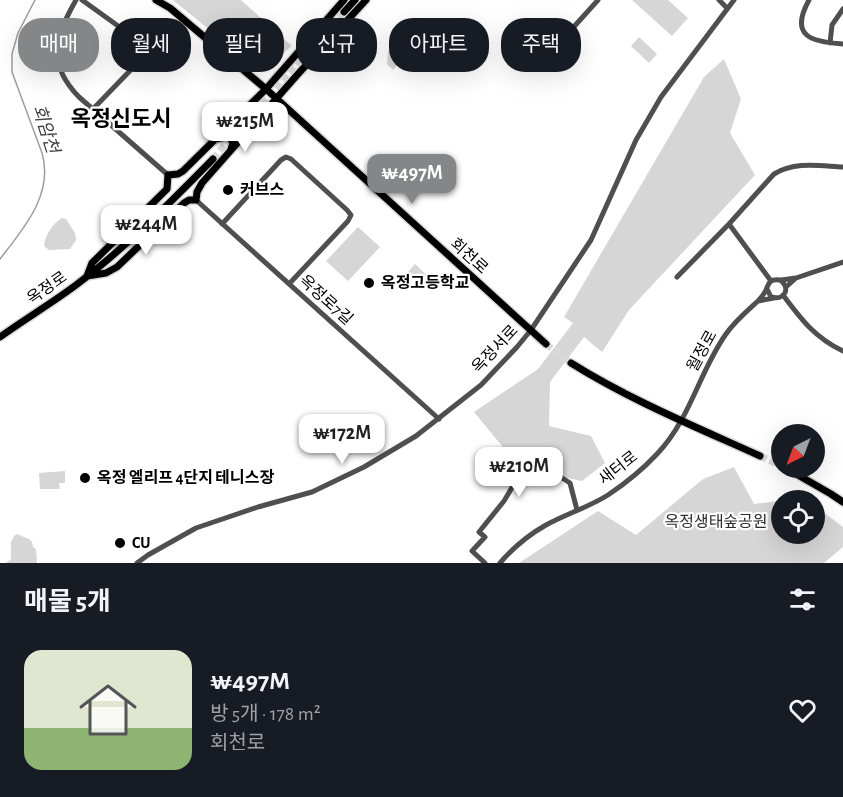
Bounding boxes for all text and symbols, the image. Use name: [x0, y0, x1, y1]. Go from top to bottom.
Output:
chip: 매매: [18, 18, 99, 72]
chip: 월세: [111, 18, 191, 72]
chip: 필터: [203, 18, 284, 72]
chip: 신규: [296, 18, 377, 72]
chip: 아파트: [389, 18, 489, 72]
chip: 주택: [501, 18, 581, 72]
water label: 회암천: [29, 102, 63, 158]
pin: ₩215M: [203, 102, 287, 153]
district label: 옥정신도시: [70, 107, 172, 130]
text: ₩215M: [216, 111, 274, 131]
pin: ₩497M: [370, 154, 454, 205]
text: ₩497M: [381, 163, 443, 183]
place label: 커브스: [240, 181, 284, 198]
marker: 커브스: [221, 183, 235, 197]
pin: ₩244M: [104, 205, 188, 256]
text: ₩244M: [115, 214, 177, 234]
street label: 회천로: [447, 235, 492, 277]
street label: 옥정로: [24, 269, 70, 307]
street label: 옥정로7길: [296, 272, 356, 328]
place label: 옥정고등학교: [381, 273, 470, 291]
marker: 옥정고등학교: [362, 276, 376, 290]
street label: 옥정서로: [469, 322, 521, 376]
street label: 월정로: [684, 328, 720, 374]
pin: ₩172M: [300, 414, 384, 465]
text: ₩172M: [313, 423, 371, 443]
north arrow: [771, 424, 825, 478]
map controls: [771, 424, 825, 544]
pin: ₩210M: [477, 447, 561, 498]
street label: 새터로: [596, 448, 641, 488]
text: ₩210M: [489, 456, 549, 476]
place label: 옥정 엘리프 4단지 테니스장: [97, 469, 274, 486]
marker: 옥정 엘리프 4단지 테니스장: [78, 471, 92, 485]
button: locate: [771, 490, 825, 544]
park label: 옥정생태숲공원: [664, 514, 768, 530]
place label: CU: [132, 535, 150, 551]
marker: CU: [113, 536, 127, 550]
icon: filters: [786, 583, 819, 616]
text: 매물 5개: [24, 589, 111, 615]
text: ₩497M: [210, 668, 290, 694]
icon: home: [72, 674, 144, 746]
icon: heart: [786, 694, 819, 727]
text: 방 5개 · 178 m²: [210, 704, 321, 724]
text: 회천로: [210, 733, 265, 753]

